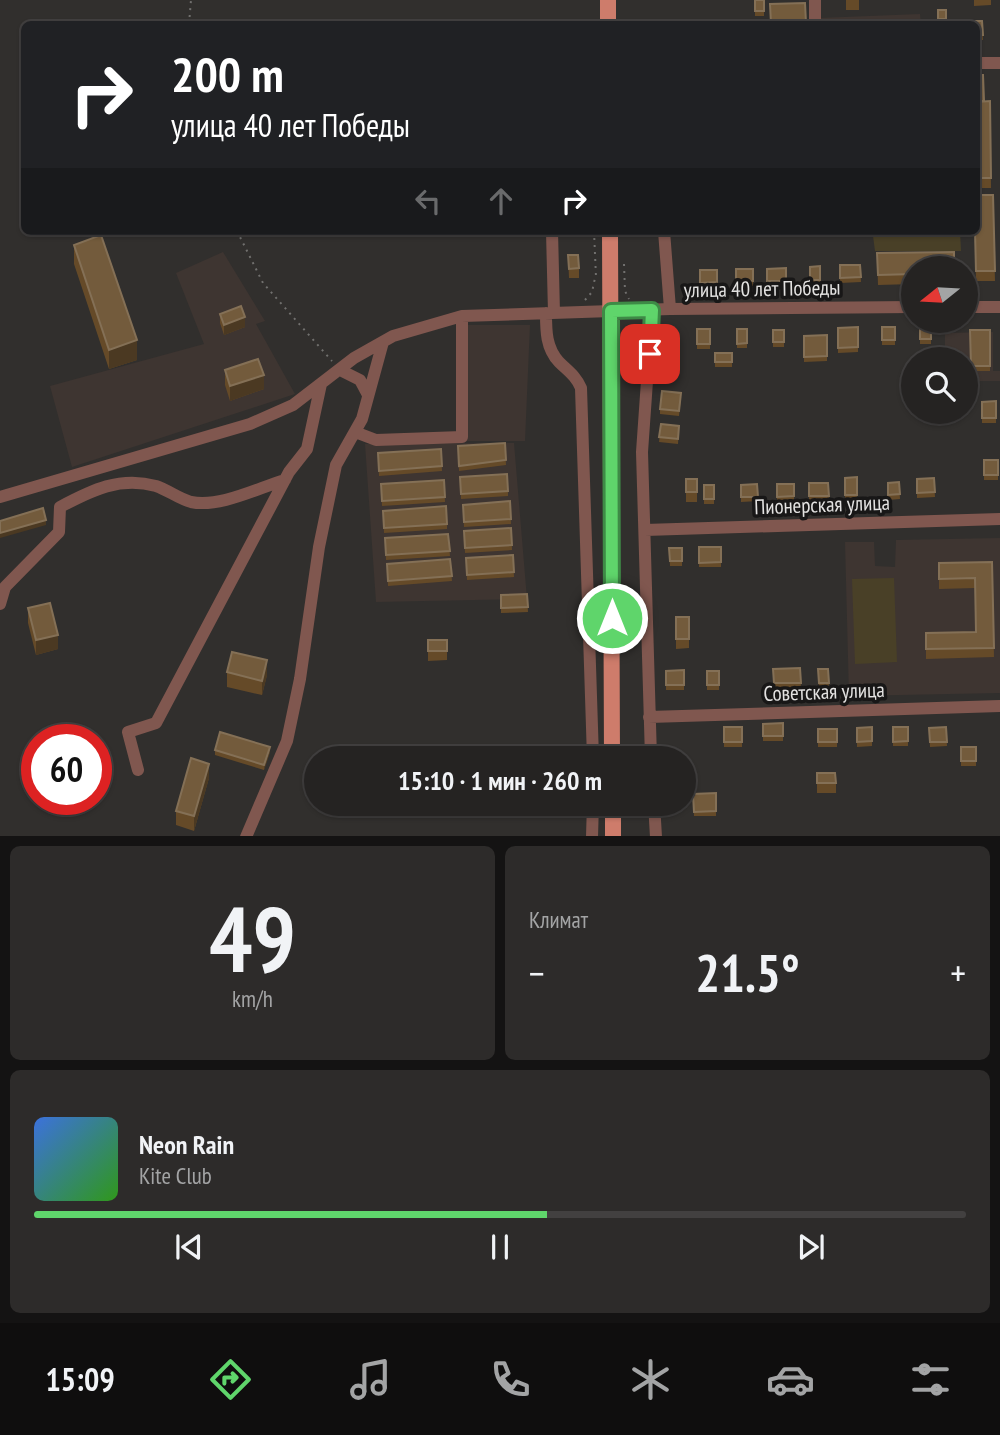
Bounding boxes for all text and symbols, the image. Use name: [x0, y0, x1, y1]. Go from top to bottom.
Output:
text: 200 m: [171, 42, 284, 106]
icon: right: [56, 49, 147, 140]
text: улица 40 лет Победы: [171, 104, 410, 146]
icon: left: [409, 182, 447, 220]
icon: ahead: [482, 182, 520, 220]
icon: right: [555, 182, 593, 220]
north arrow: [901, 256, 978, 332]
map controls: [901, 256, 978, 424]
street label: улица 40 лет Победы: [683, 274, 841, 303]
pin: [620, 324, 680, 384]
icon: arrive: [631, 335, 669, 373]
button: search: [901, 347, 978, 424]
street label: Пионерская улица: [754, 489, 890, 520]
position arrow: [575, 581, 649, 655]
street label: Советская улица: [763, 676, 885, 707]
speed limit sign: 60: [21, 724, 112, 815]
text: 15:10 · 1 мин · 260 m: [398, 764, 602, 797]
text: 49: [209, 879, 296, 997]
text: Климат: [529, 905, 588, 934]
text: 21.5°: [695, 939, 800, 1006]
text: −: [529, 948, 545, 997]
text: +: [950, 948, 966, 997]
text: km/h: [232, 984, 273, 1013]
text: Neon Rain: [139, 1128, 234, 1161]
text: Kite Club: [139, 1161, 212, 1190]
icon: previous: [170, 1228, 208, 1266]
icon: pause: [481, 1228, 519, 1266]
icon: next: [792, 1228, 830, 1266]
icon: directions: [206, 1355, 255, 1404]
icon: music: [346, 1355, 395, 1404]
icon: phone: [486, 1355, 535, 1404]
icon: climate: [626, 1355, 675, 1404]
icon: car: [766, 1355, 815, 1404]
icon: filters: [906, 1355, 955, 1404]
text: 15:09: [45, 1358, 115, 1400]

